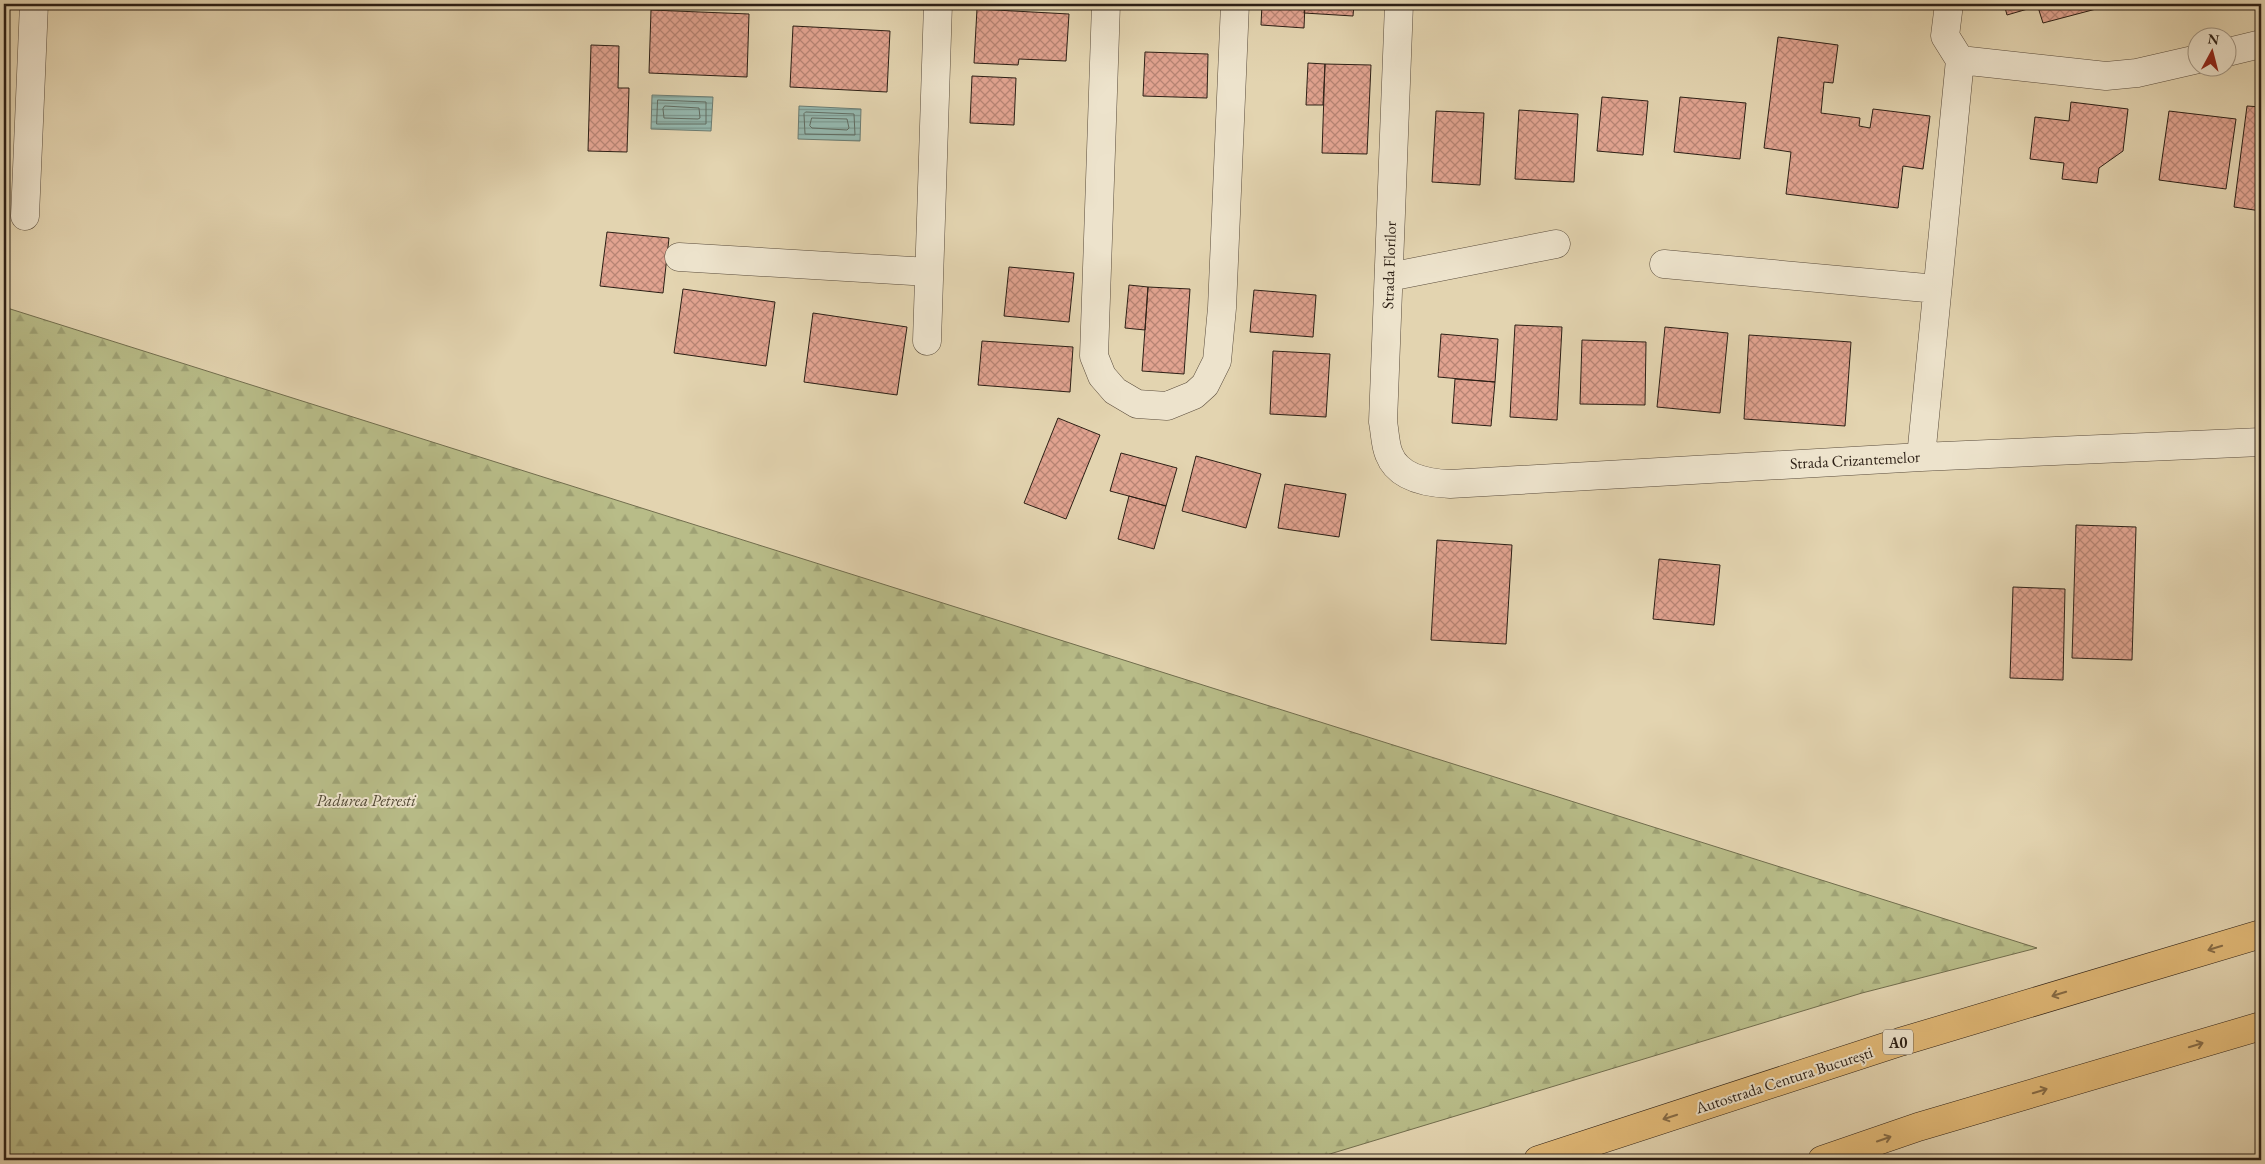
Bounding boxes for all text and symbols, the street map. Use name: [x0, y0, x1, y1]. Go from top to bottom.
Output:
north arrow: [2188, 28, 2238, 78]
text: N: [2207, 29, 2221, 49]
street label: Strada Florilor: [1377, 220, 1401, 309]
street label: Strada Crizantemelor: [1789, 446, 1921, 474]
park label: Padurea Petresti: [316, 790, 417, 811]
one-way arrow: [2207, 943, 2223, 953]
one-way arrow: [2051, 990, 2067, 1000]
road number: A0: [1883, 1030, 1913, 1054]
one-way arrow: [2187, 1040, 2203, 1050]
street label: Autostrada Centura București: [1692, 1041, 1875, 1119]
one-way arrow: [2031, 1086, 2047, 1096]
one-way arrow: [1663, 1113, 1679, 1122]
one-way arrow: [1876, 1134, 1892, 1143]

